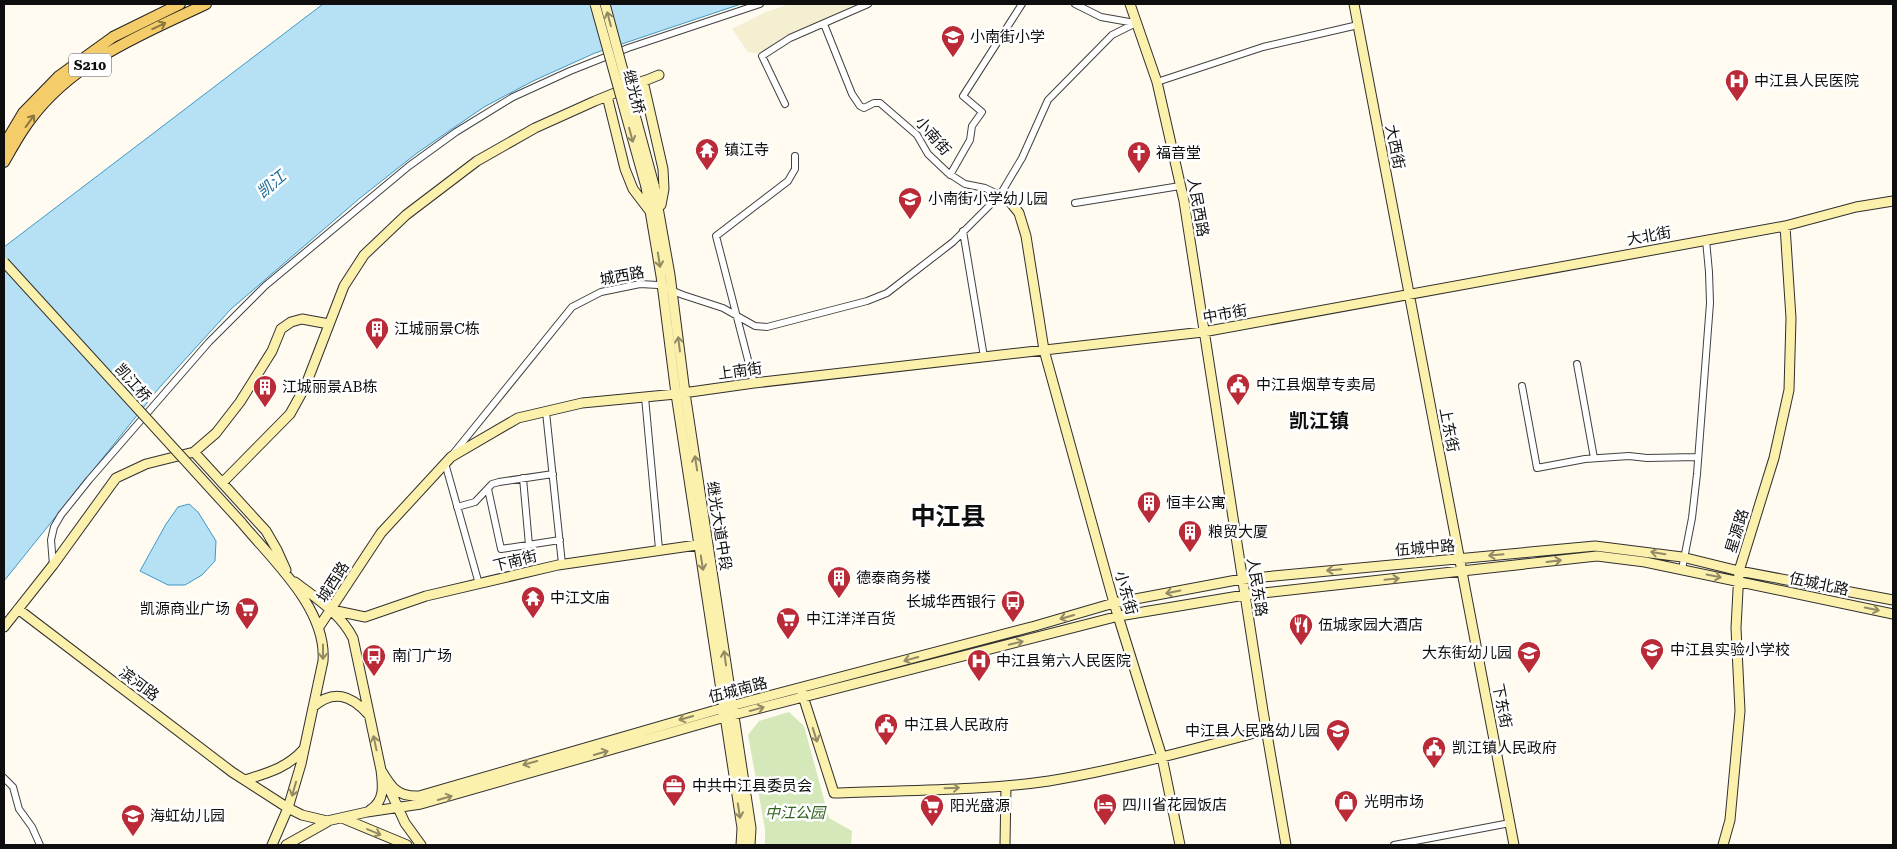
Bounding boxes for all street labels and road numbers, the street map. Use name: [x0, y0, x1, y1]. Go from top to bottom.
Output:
road number: S210: [69, 54, 111, 76]
street label: 继光桥: [619, 68, 649, 116]
street label: 小南街: [911, 113, 955, 159]
street label: 大西街: [1382, 123, 1408, 171]
street label: 人民西路: [1184, 176, 1212, 238]
street label: 大北街: [1625, 223, 1673, 249]
street label: 城西路: [598, 263, 646, 289]
street label: 中市街: [1201, 301, 1249, 327]
street label: 上南街: [716, 359, 764, 383]
street label: 凯江桥: [111, 360, 155, 406]
street label: 上东街: [1436, 406, 1462, 454]
street label: 继光大道中段: [703, 480, 735, 572]
street label: 星源路: [1722, 507, 1752, 555]
street label: 伍城中路: [1394, 536, 1456, 560]
street label: 下南街: [491, 547, 539, 575]
street label: 人民东路: [1243, 556, 1271, 618]
street label: 城西路: [313, 558, 353, 606]
street label: 小东街: [1111, 569, 1141, 617]
street label: 伍城北路: [1788, 569, 1850, 599]
street label: 滨河路: [116, 663, 162, 705]
street label: 伍城南路: [707, 674, 769, 706]
street label: 下东街: [1489, 682, 1515, 730]

